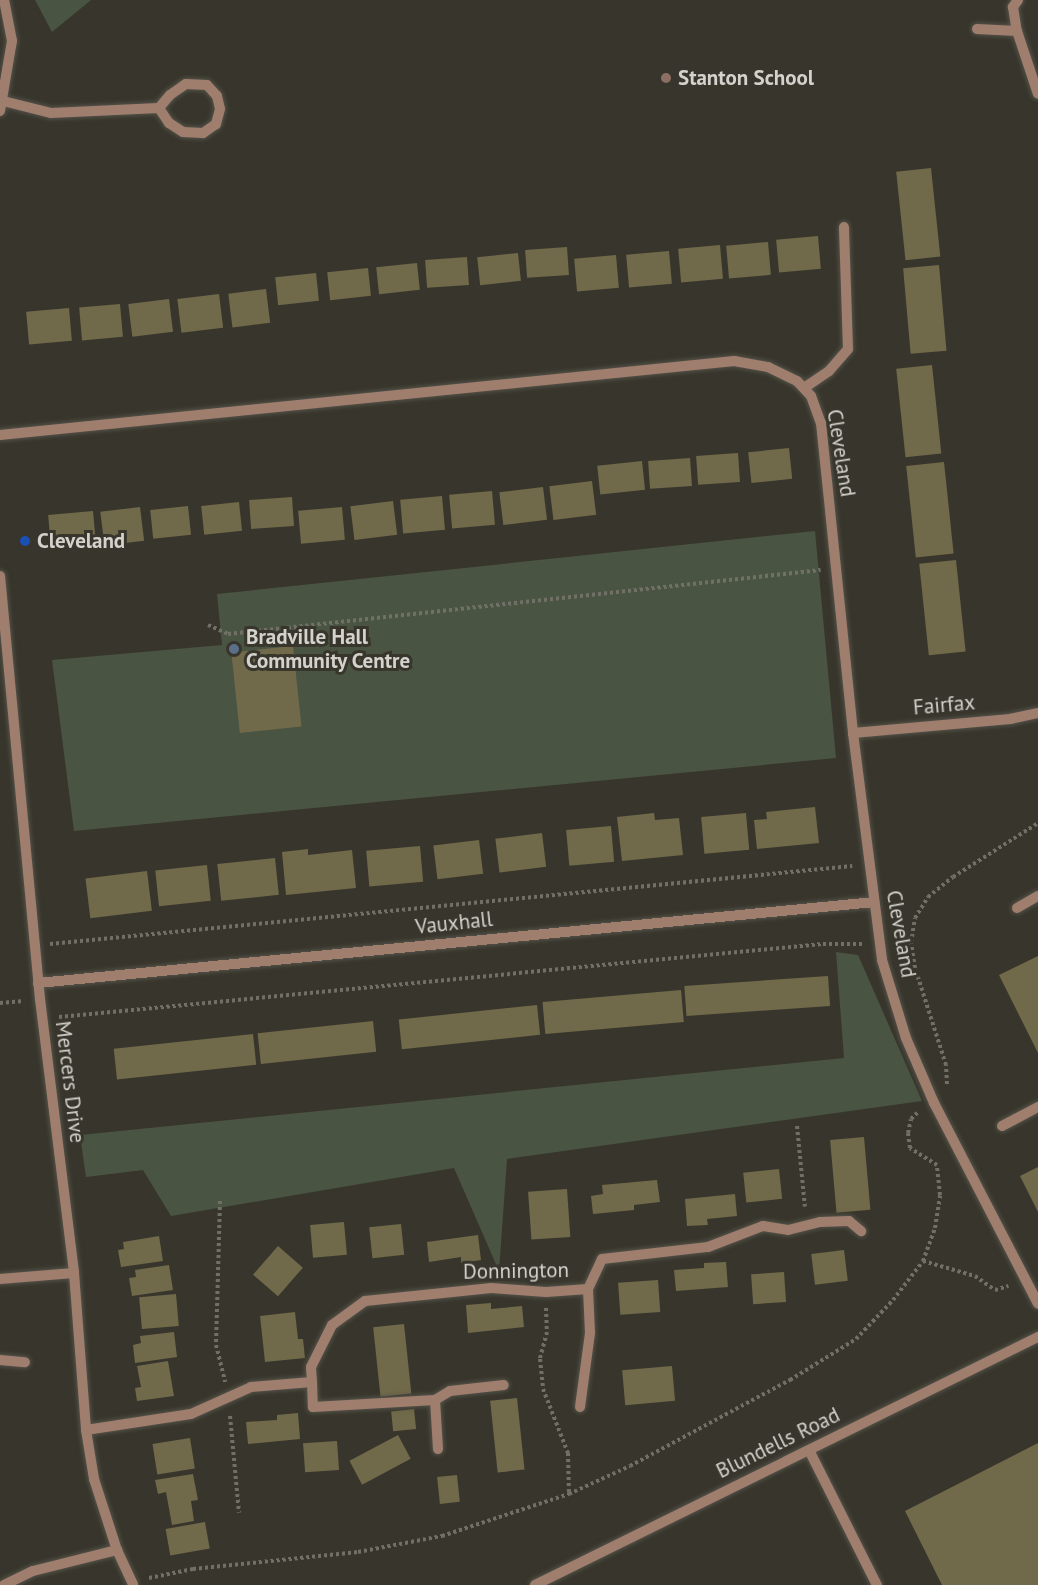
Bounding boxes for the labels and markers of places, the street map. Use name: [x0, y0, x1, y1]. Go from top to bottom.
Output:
place label: Stanton School: [678, 65, 814, 91]
marker: Stanton School: [659, 71, 673, 85]
place label: Cleveland: [37, 528, 125, 554]
marker: Cleveland: [18, 534, 32, 548]
place label: Bradville Hall Community Centre: [246, 624, 411, 674]
marker: Bradville Hall Community Centre: [227, 642, 241, 656]

